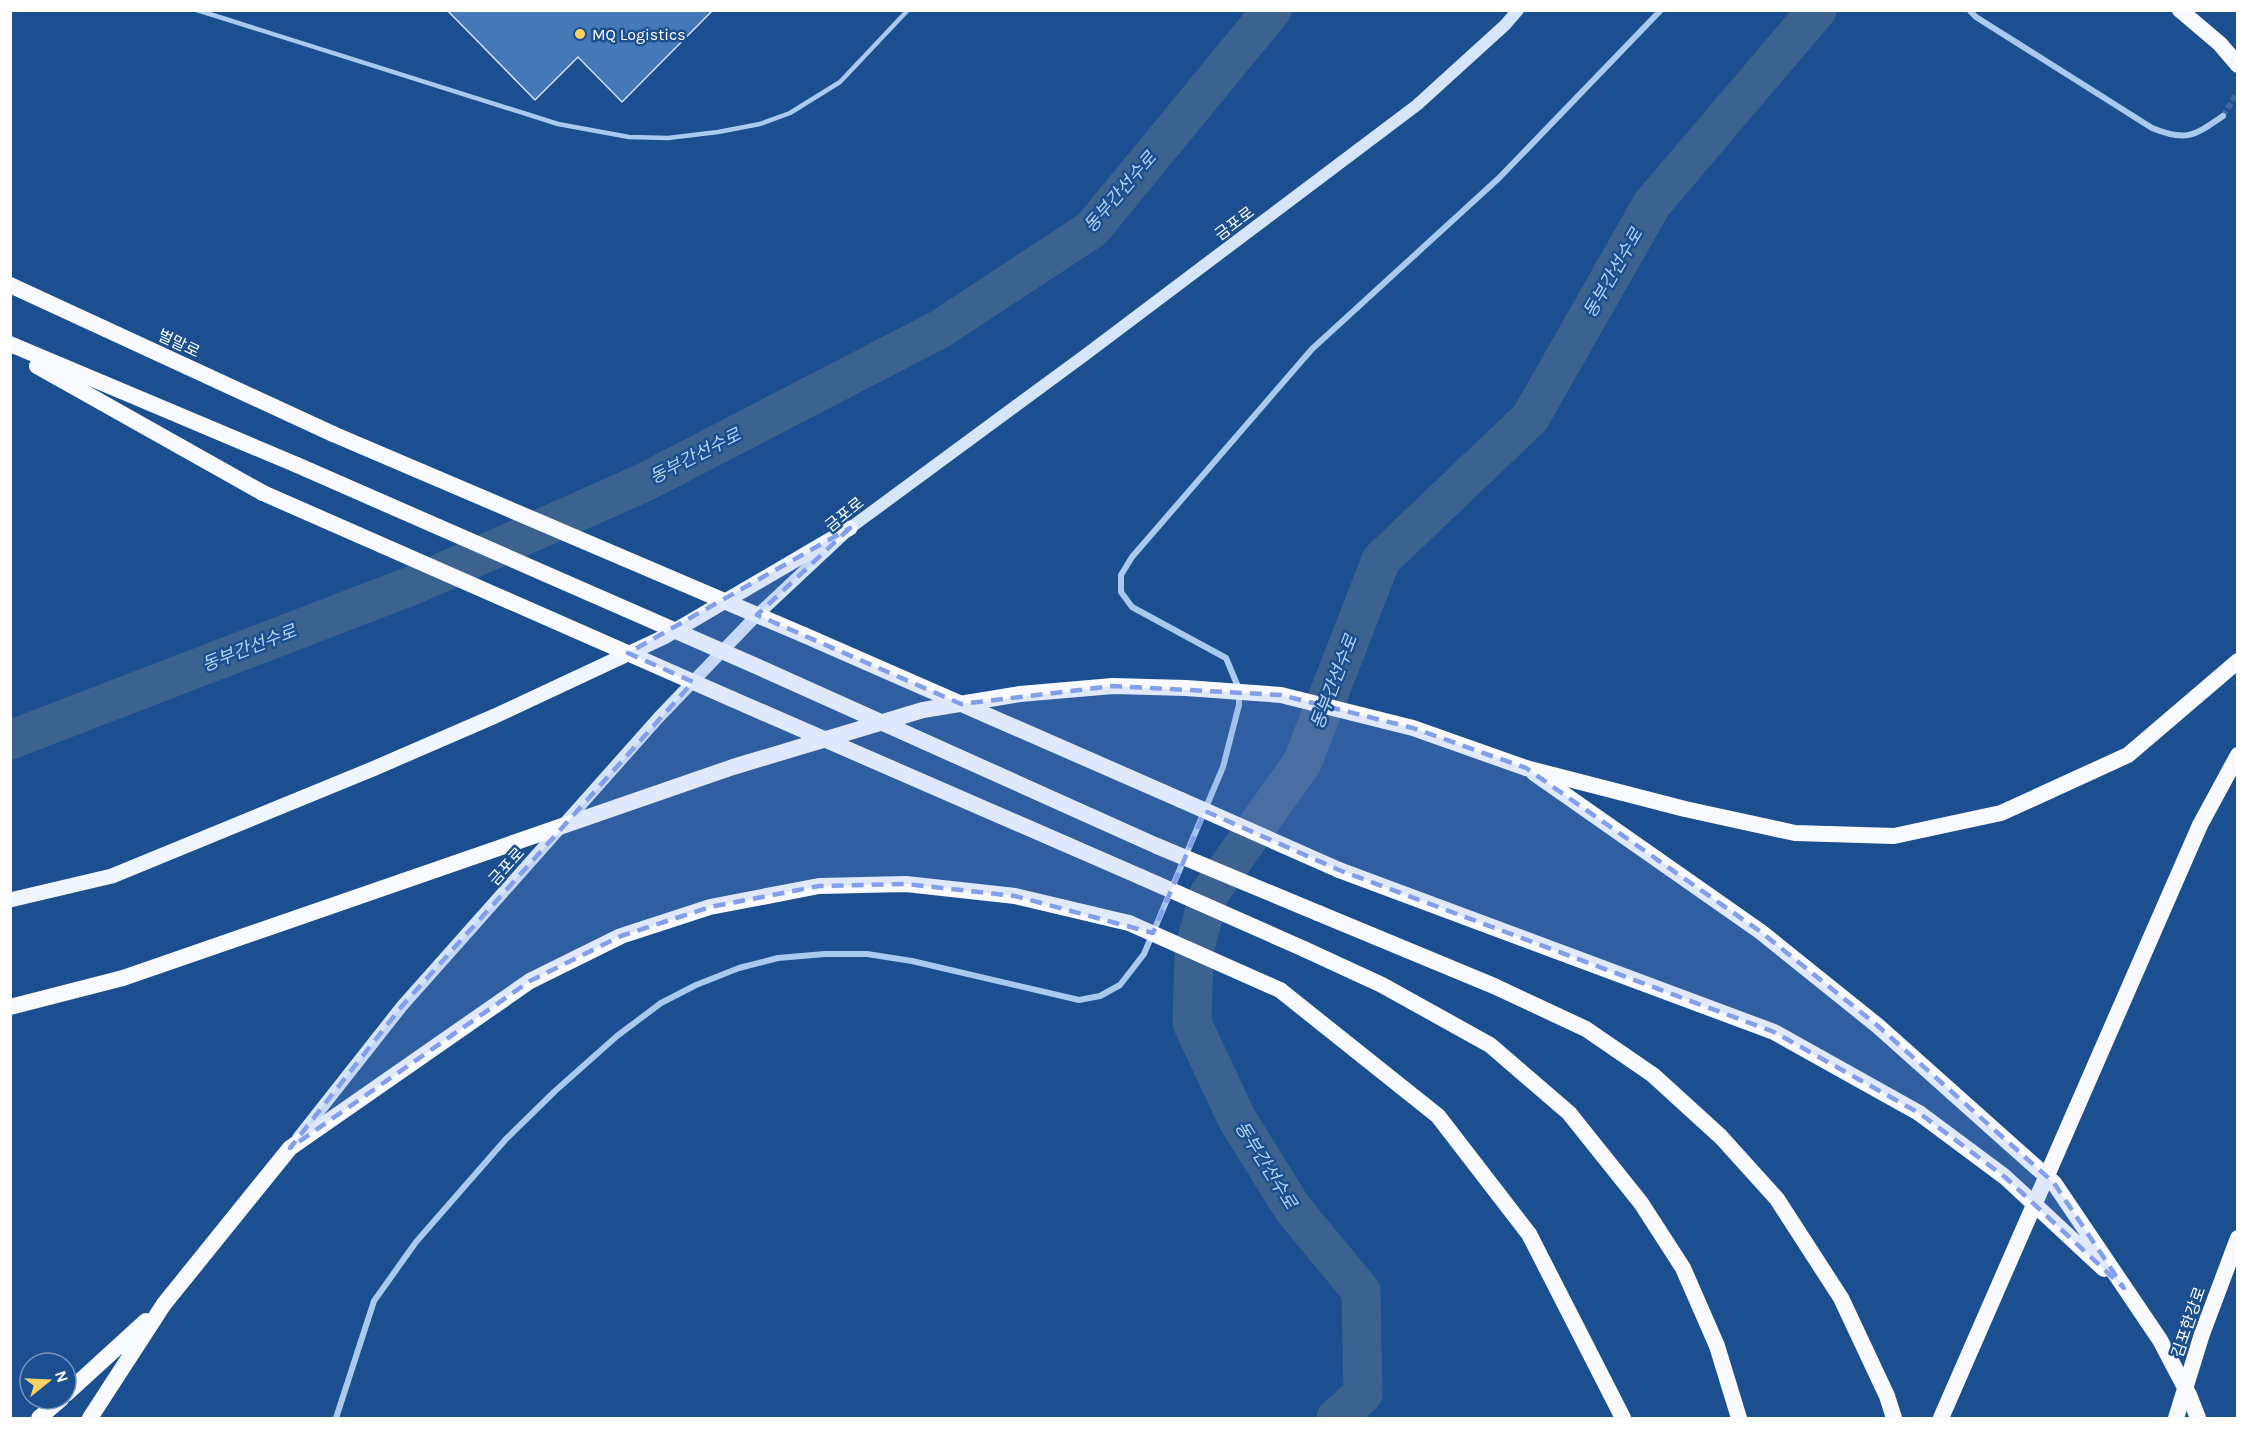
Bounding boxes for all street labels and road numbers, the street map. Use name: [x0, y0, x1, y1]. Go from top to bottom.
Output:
street label: 금포로: [1211, 202, 1258, 244]
street label: 벌말로: [155, 326, 203, 362]
street label: 금포로: [821, 493, 868, 536]
street label: 금포로: [485, 843, 528, 889]
street label: 김포한강로: [2168, 1284, 2210, 1360]

